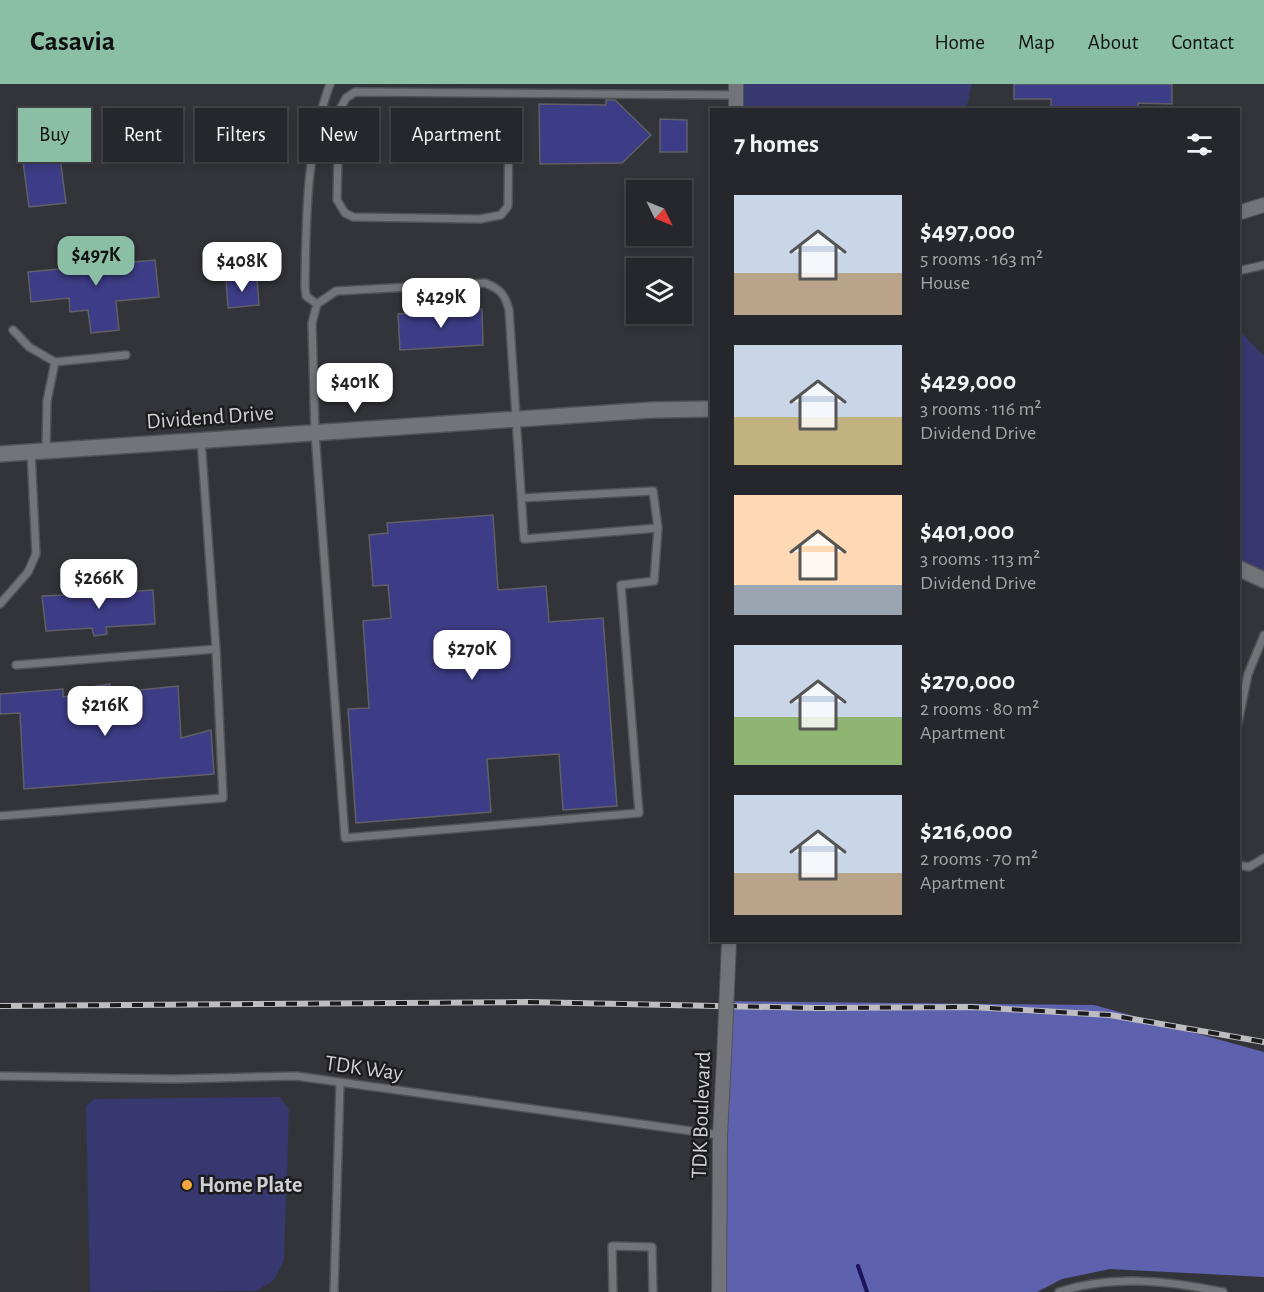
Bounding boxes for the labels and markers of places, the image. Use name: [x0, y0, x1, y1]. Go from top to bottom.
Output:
pin: $497K: [54, 236, 138, 287]
pin: $408K: [200, 242, 284, 293]
pin: $429K: [399, 278, 483, 329]
pin: $401K: [313, 363, 397, 414]
pin: $266K: [57, 559, 141, 610]
pin: $270K: [430, 630, 514, 681]
pin: $216K: [63, 686, 147, 737]
place label: Home Plate: [199, 1174, 302, 1196]
marker: Home Plate: [180, 1178, 194, 1192]

